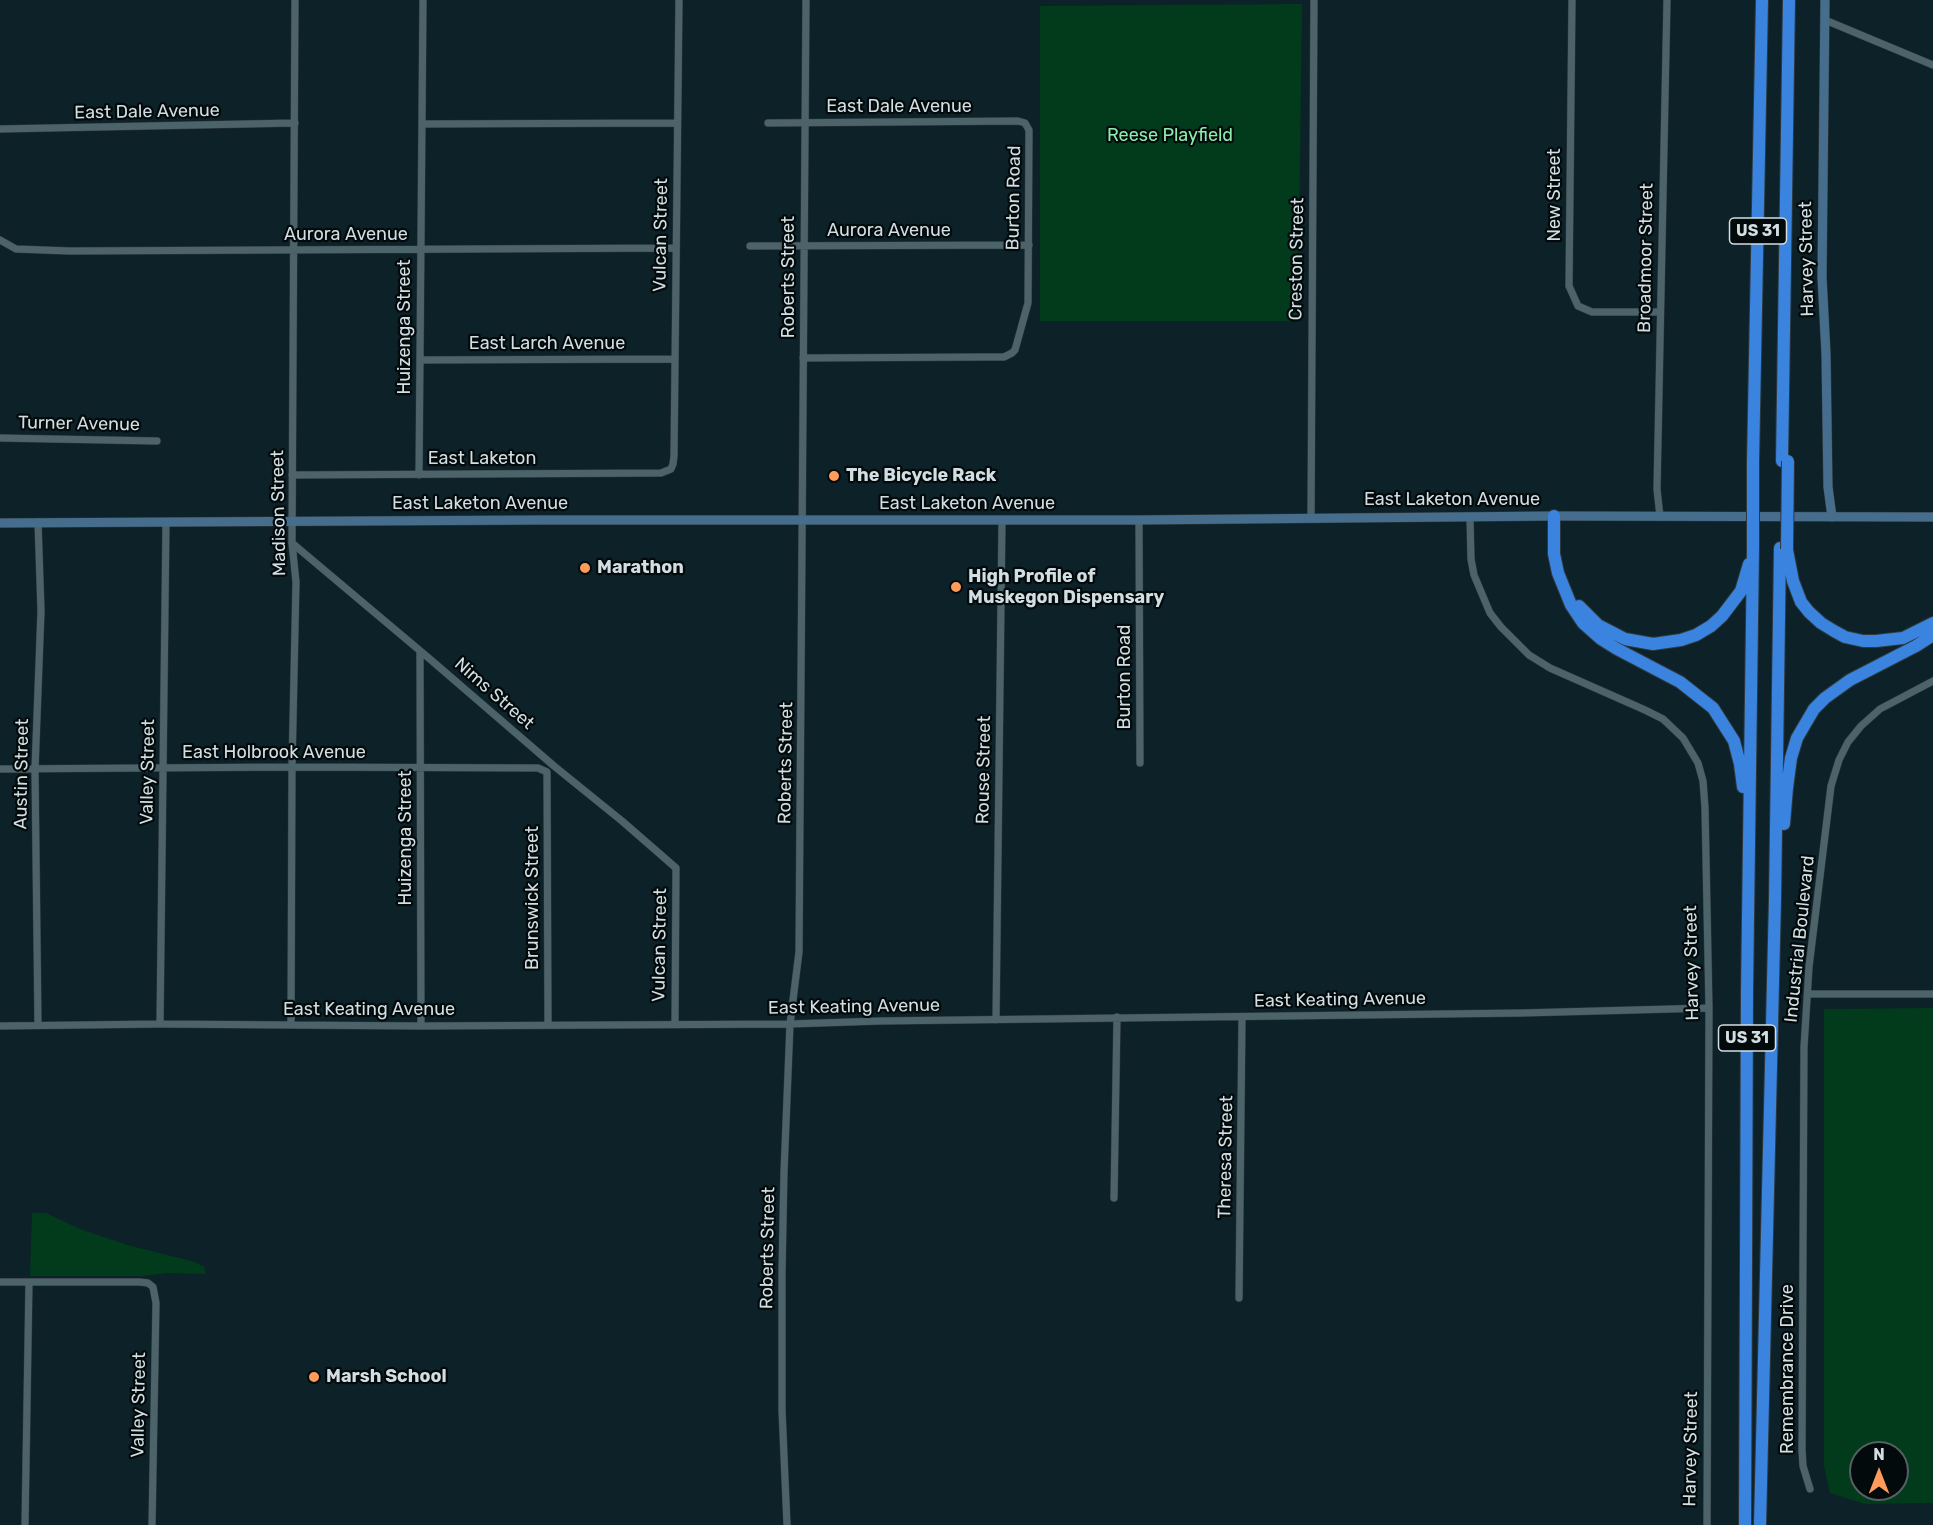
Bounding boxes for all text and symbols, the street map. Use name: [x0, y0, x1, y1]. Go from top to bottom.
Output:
street label: East Dale Avenue: [826, 96, 972, 118]
street label: East Dale Avenue: [74, 100, 220, 124]
park label: Reese Playfield: [1107, 125, 1233, 147]
street label: Burton Road: [1002, 145, 1026, 251]
street label: New Street: [1544, 148, 1566, 242]
street label: Vulcan Street: [649, 178, 673, 292]
street label: Broadmoor Street: [1634, 183, 1658, 333]
street label: Creston Street: [1285, 198, 1309, 320]
street label: Harvey Street: [1795, 201, 1819, 317]
street label: Roberts Street: [778, 216, 800, 338]
road number: US 31: [1730, 218, 1786, 244]
street label: Aurora Avenue: [827, 220, 951, 242]
street label: Aurora Avenue: [284, 224, 408, 246]
street label: Huizenga Street: [394, 259, 416, 395]
street label: East Larch Avenue: [469, 333, 625, 355]
street label: Turner Avenue: [18, 412, 140, 436]
street label: East Laketon: [428, 448, 536, 470]
street label: Madison Street: [267, 450, 291, 576]
place label: The Bicycle Rack: [846, 465, 996, 487]
marker: The Bicycle Rack: [827, 469, 841, 483]
street label: East Laketon Avenue: [1364, 489, 1540, 511]
street label: East Laketon Avenue: [392, 493, 568, 515]
street label: East Laketon Avenue: [879, 493, 1055, 515]
place label: Marathon: [597, 557, 684, 579]
marker: Marathon: [578, 561, 592, 575]
place label: High Profile of Muskegon Dispensary: [968, 566, 1164, 608]
marker: High Profile of Muskegon Dispensary: [949, 580, 963, 594]
street label: Burton Road: [1114, 624, 1136, 730]
street label: Nims Street: [450, 654, 538, 734]
street label: Roberts Street: [774, 702, 798, 824]
street label: Rouse Street: [972, 716, 996, 824]
street label: Austin Street: [10, 718, 34, 830]
street label: Valley Street: [136, 719, 160, 825]
street label: East Holbrook Avenue: [182, 742, 366, 764]
street label: Huizenga Street: [395, 770, 417, 906]
street label: Brunswick Street: [522, 826, 544, 970]
street label: Industrial Boulevard: [1780, 854, 1820, 1024]
street label: Vulcan Street: [648, 888, 672, 1002]
street label: Harvey Street: [1680, 905, 1704, 1021]
street label: East Keating Avenue: [1254, 988, 1426, 1012]
street label: East Keating Avenue: [768, 995, 940, 1019]
street label: East Keating Avenue: [283, 999, 455, 1021]
road number: US 31: [1718, 1025, 1776, 1051]
street label: Theresa Street: [1214, 1095, 1238, 1219]
street label: Roberts Street: [756, 1187, 780, 1309]
street label: Remembrance Drive: [1777, 1284, 1799, 1454]
street label: Valley Street: [127, 1352, 151, 1458]
place label: Marsh School: [326, 1366, 447, 1388]
marker: Marsh School: [307, 1370, 321, 1384]
street label: Harvey Street: [1679, 1391, 1703, 1507]
north arrow: [1849, 1441, 1909, 1501]
text: N: [1873, 1445, 1885, 1464]

